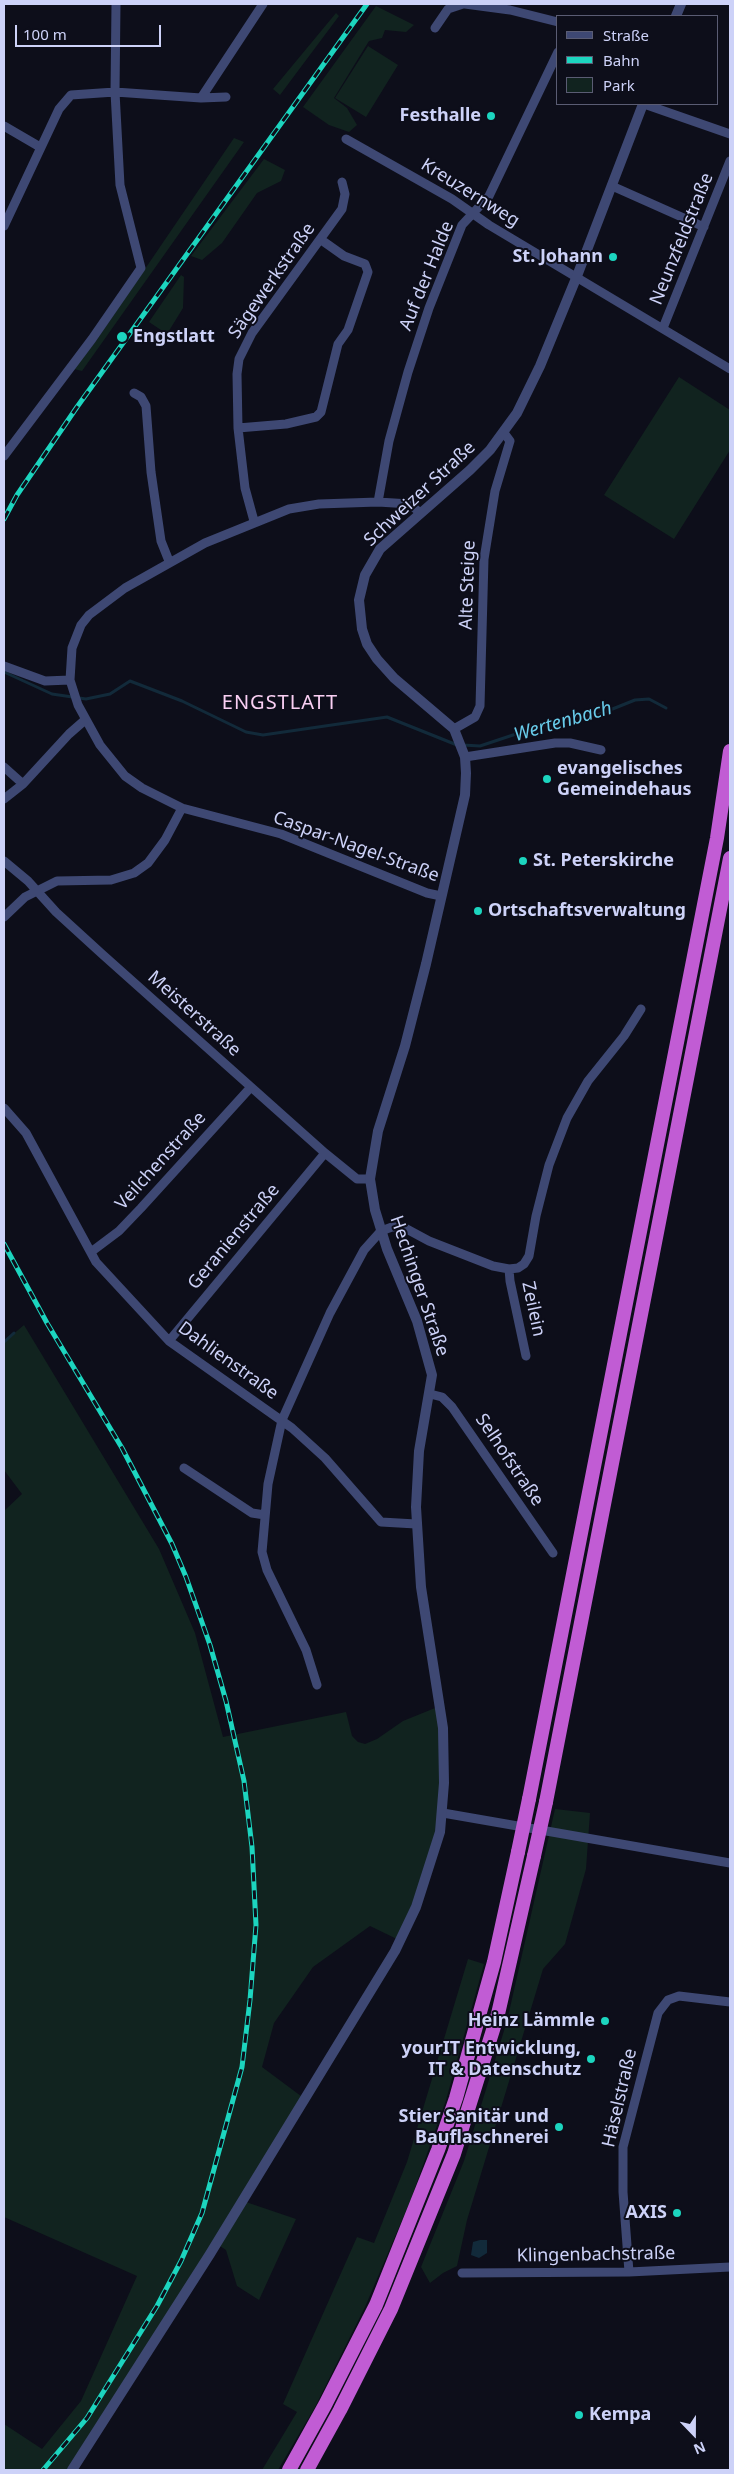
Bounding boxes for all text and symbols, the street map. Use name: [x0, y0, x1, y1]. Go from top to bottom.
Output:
scale bar: [18, 15, 164, 47]
legend: [556, 15, 719, 105]
text: 100 m: [23, 24, 67, 44]
text: Straße: [603, 25, 649, 45]
text: Bahn: [603, 50, 640, 70]
text: Park: [603, 75, 635, 95]
place label: Festhalle: [400, 105, 481, 127]
marker: Festhalle: [485, 110, 497, 122]
street label: Kreuzernweg: [417, 154, 523, 232]
street label: Neunzfeldstraße: [646, 170, 718, 308]
street label: Auf der Halde: [395, 218, 459, 334]
street label: Sägewerkstraße: [224, 219, 320, 343]
place label: St. Johann: [512, 246, 603, 268]
marker: St. Johann: [607, 251, 619, 263]
place label: Engstlatt: [133, 326, 215, 348]
marker: Engstlatt: [115, 330, 129, 344]
street label: Schweizer Straße: [360, 437, 480, 551]
street label: Alte Steige: [456, 540, 480, 630]
district label: ENGSTLATT: [221, 691, 339, 715]
water label: Wertenbach: [511, 697, 615, 747]
place label: evangelisches Gemeindehaus: [557, 758, 691, 801]
marker: evangelisches Gemeindehaus: [541, 773, 553, 785]
street label: Caspar-Nagel-Straße: [270, 807, 442, 887]
place label: St. Peterskirche: [533, 850, 674, 872]
marker: St. Peterskirche: [517, 855, 529, 867]
place label: Ortschaftsverwaltung: [488, 900, 686, 922]
marker: Ortschaftsverwaltung: [472, 905, 484, 917]
street label: Meisterstraße: [143, 967, 245, 1061]
street label: Veilchenstraße: [111, 1107, 211, 1215]
street label: Geranienstraße: [184, 1180, 284, 1294]
street label: Hechinger Straße: [385, 1213, 453, 1359]
street label: Zeilein: [517, 1280, 549, 1338]
street label: Dahlienstraße: [174, 1317, 282, 1405]
street label: Selhofstraße: [470, 1410, 548, 1510]
place label: Heinz Lämmle: [468, 2010, 595, 2032]
marker: Heinz Lämmle: [599, 2015, 611, 2027]
place label: yourIT Entwicklung, IT & Datenschutz: [402, 2038, 581, 2080]
street label: Häselstraße: [598, 2047, 642, 2149]
marker: yourIT Entwicklung, IT & Datenschutz: [585, 2053, 597, 2065]
place label: Stier Sanitär und Bauflaschnerei: [399, 2106, 549, 2148]
marker: Stier Sanitär und Bauflaschnerei: [553, 2121, 565, 2133]
place label: AXIS: [626, 2202, 667, 2224]
marker: AXIS: [671, 2207, 683, 2219]
street label: Klingenbachstraße: [517, 2243, 675, 2267]
place label: Kempa: [589, 2404, 651, 2426]
marker: Kempa: [573, 2409, 585, 2421]
north arrow: [669, 2409, 719, 2459]
text: N: [691, 2437, 709, 2459]

